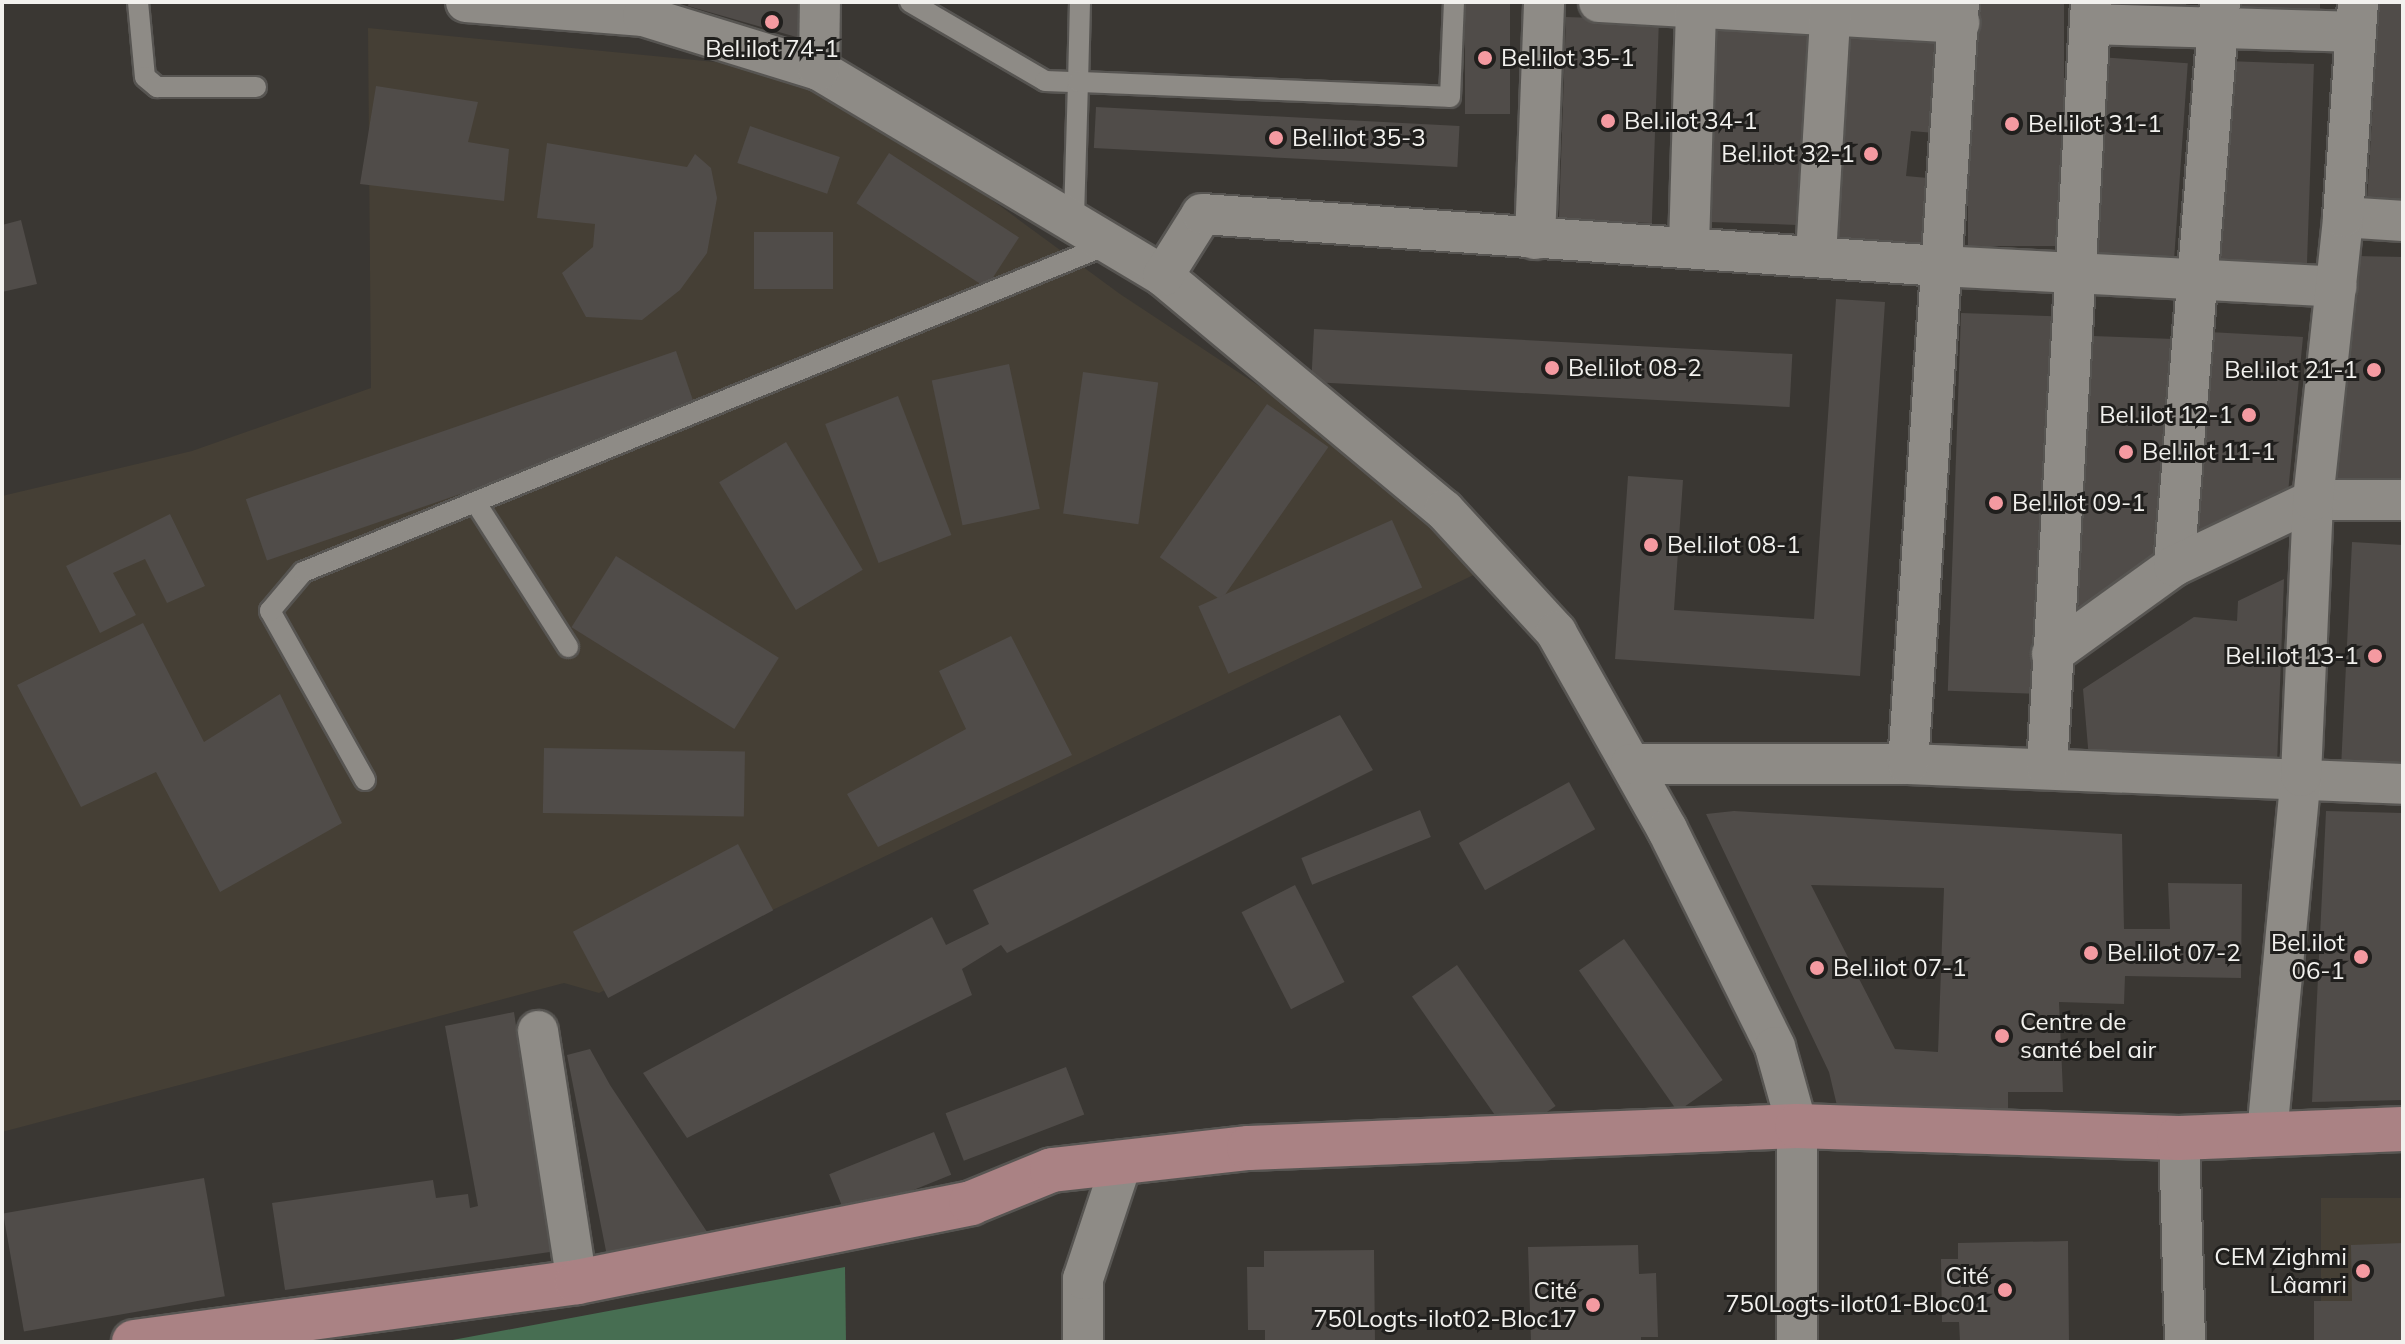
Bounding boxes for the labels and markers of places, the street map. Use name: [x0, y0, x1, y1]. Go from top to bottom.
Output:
marker: Bel.ilot 74-1: [763, 13, 781, 31]
place label: Bel.ilot 74-1: [705, 35, 839, 63]
place label: Bel.ilot 35-1: [1501, 44, 1635, 72]
marker: Bel.ilot 35-1: [1476, 49, 1494, 67]
place label: Bel.ilot 34-1: [1624, 107, 1758, 135]
place label: Bel.ilot 31-1: [2028, 110, 2162, 138]
marker: Bel.ilot 34-1: [1599, 112, 1617, 130]
marker: Bel.ilot 31-1: [2003, 115, 2021, 133]
place label: Bel.ilot 35-3: [1292, 124, 1426, 152]
marker: Bel.ilot 35-3: [1267, 129, 1285, 147]
place label: Bel.ilot 32-1: [1721, 140, 1855, 168]
marker: Bel.ilot 32-1: [1862, 145, 1880, 163]
place label: Bel.ilot 08-2: [1568, 354, 1702, 382]
place label: Bel.ilot 21-1: [2224, 356, 2358, 384]
marker: Bel.ilot 08-2: [1543, 359, 1561, 377]
marker: Bel.ilot 21-1: [2365, 361, 2383, 379]
place label: Bel.ilot 12-1: [2099, 401, 2233, 429]
marker: Bel.ilot 12-1: [2240, 406, 2258, 424]
place label: Bel.ilot 11-1: [2142, 438, 2276, 466]
marker: Bel.ilot 11-1: [2117, 443, 2135, 461]
place label: Bel.ilot 09-1: [2012, 489, 2146, 517]
marker: Bel.ilot 09-1: [1987, 494, 2005, 512]
place label: Bel.ilot 08-1: [1667, 531, 1801, 559]
marker: Bel.ilot 08-1: [1642, 536, 1660, 554]
place label: Bel.ilot 13-1: [2225, 642, 2359, 670]
marker: Bel.ilot 13-1: [2366, 647, 2384, 665]
place label: Bel.ilot 06-1: [2271, 929, 2345, 985]
place label: Bel.ilot 07-2: [2107, 939, 2241, 967]
marker: Bel.ilot 07-2: [2082, 944, 2100, 962]
marker: Bel.ilot 06-1: [2352, 948, 2370, 966]
place label: Bel.ilot 07-1: [1833, 954, 1967, 982]
marker: Bel.ilot 07-1: [1808, 959, 1826, 977]
place label: Centre de santé bel air: [2020, 1008, 2156, 1064]
marker: Centre de santé bel air: [1991, 1025, 2013, 1047]
place label: CEM Zighmi Lâamri: [2214, 1243, 2347, 1299]
place label: Cité 750Logts-ilot01-Bloc01: [1725, 1262, 1989, 1318]
marker: CEM Zighmi Lâamri: [2354, 1262, 2372, 1280]
place label: Cité 750Logts-ilot02-Bloc17: [1313, 1277, 1577, 1333]
marker: Cité 750Logts-ilot01-Bloc01: [1996, 1281, 2014, 1299]
marker: Cité 750Logts-ilot02-Bloc17: [1584, 1296, 1602, 1314]

